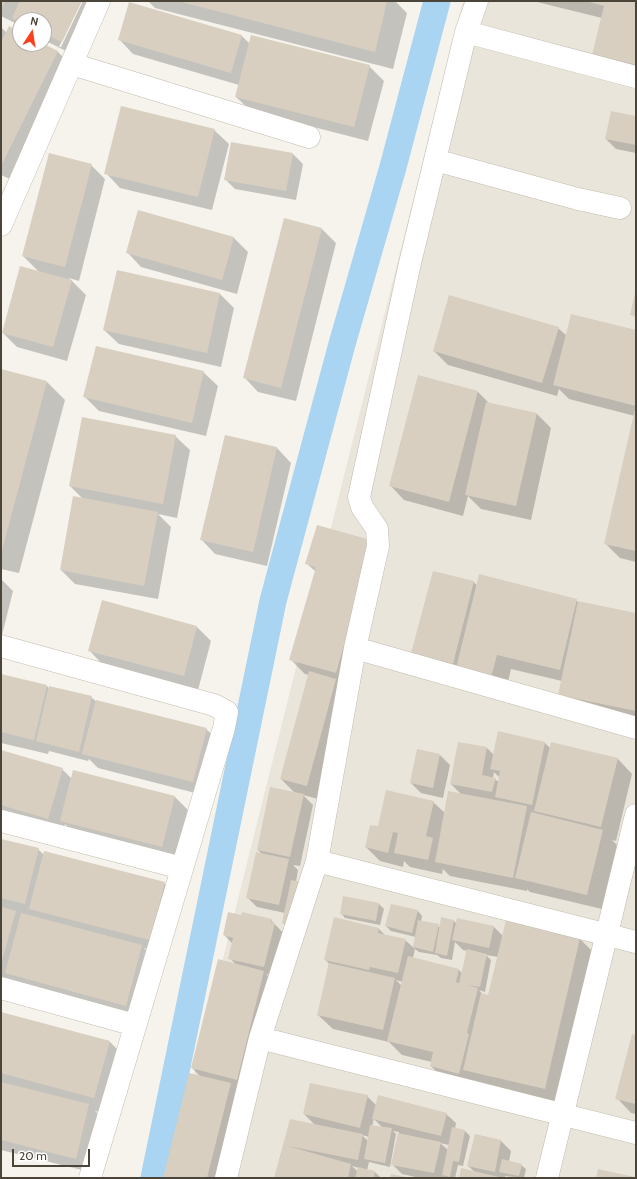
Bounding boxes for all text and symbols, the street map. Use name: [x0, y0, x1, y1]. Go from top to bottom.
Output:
north arrow: [12, 12, 52, 52]
text: N: [29, 14, 40, 29]
scale bar: [14, 1141, 92, 1167]
text: 20 m: [19, 1148, 47, 1163]

